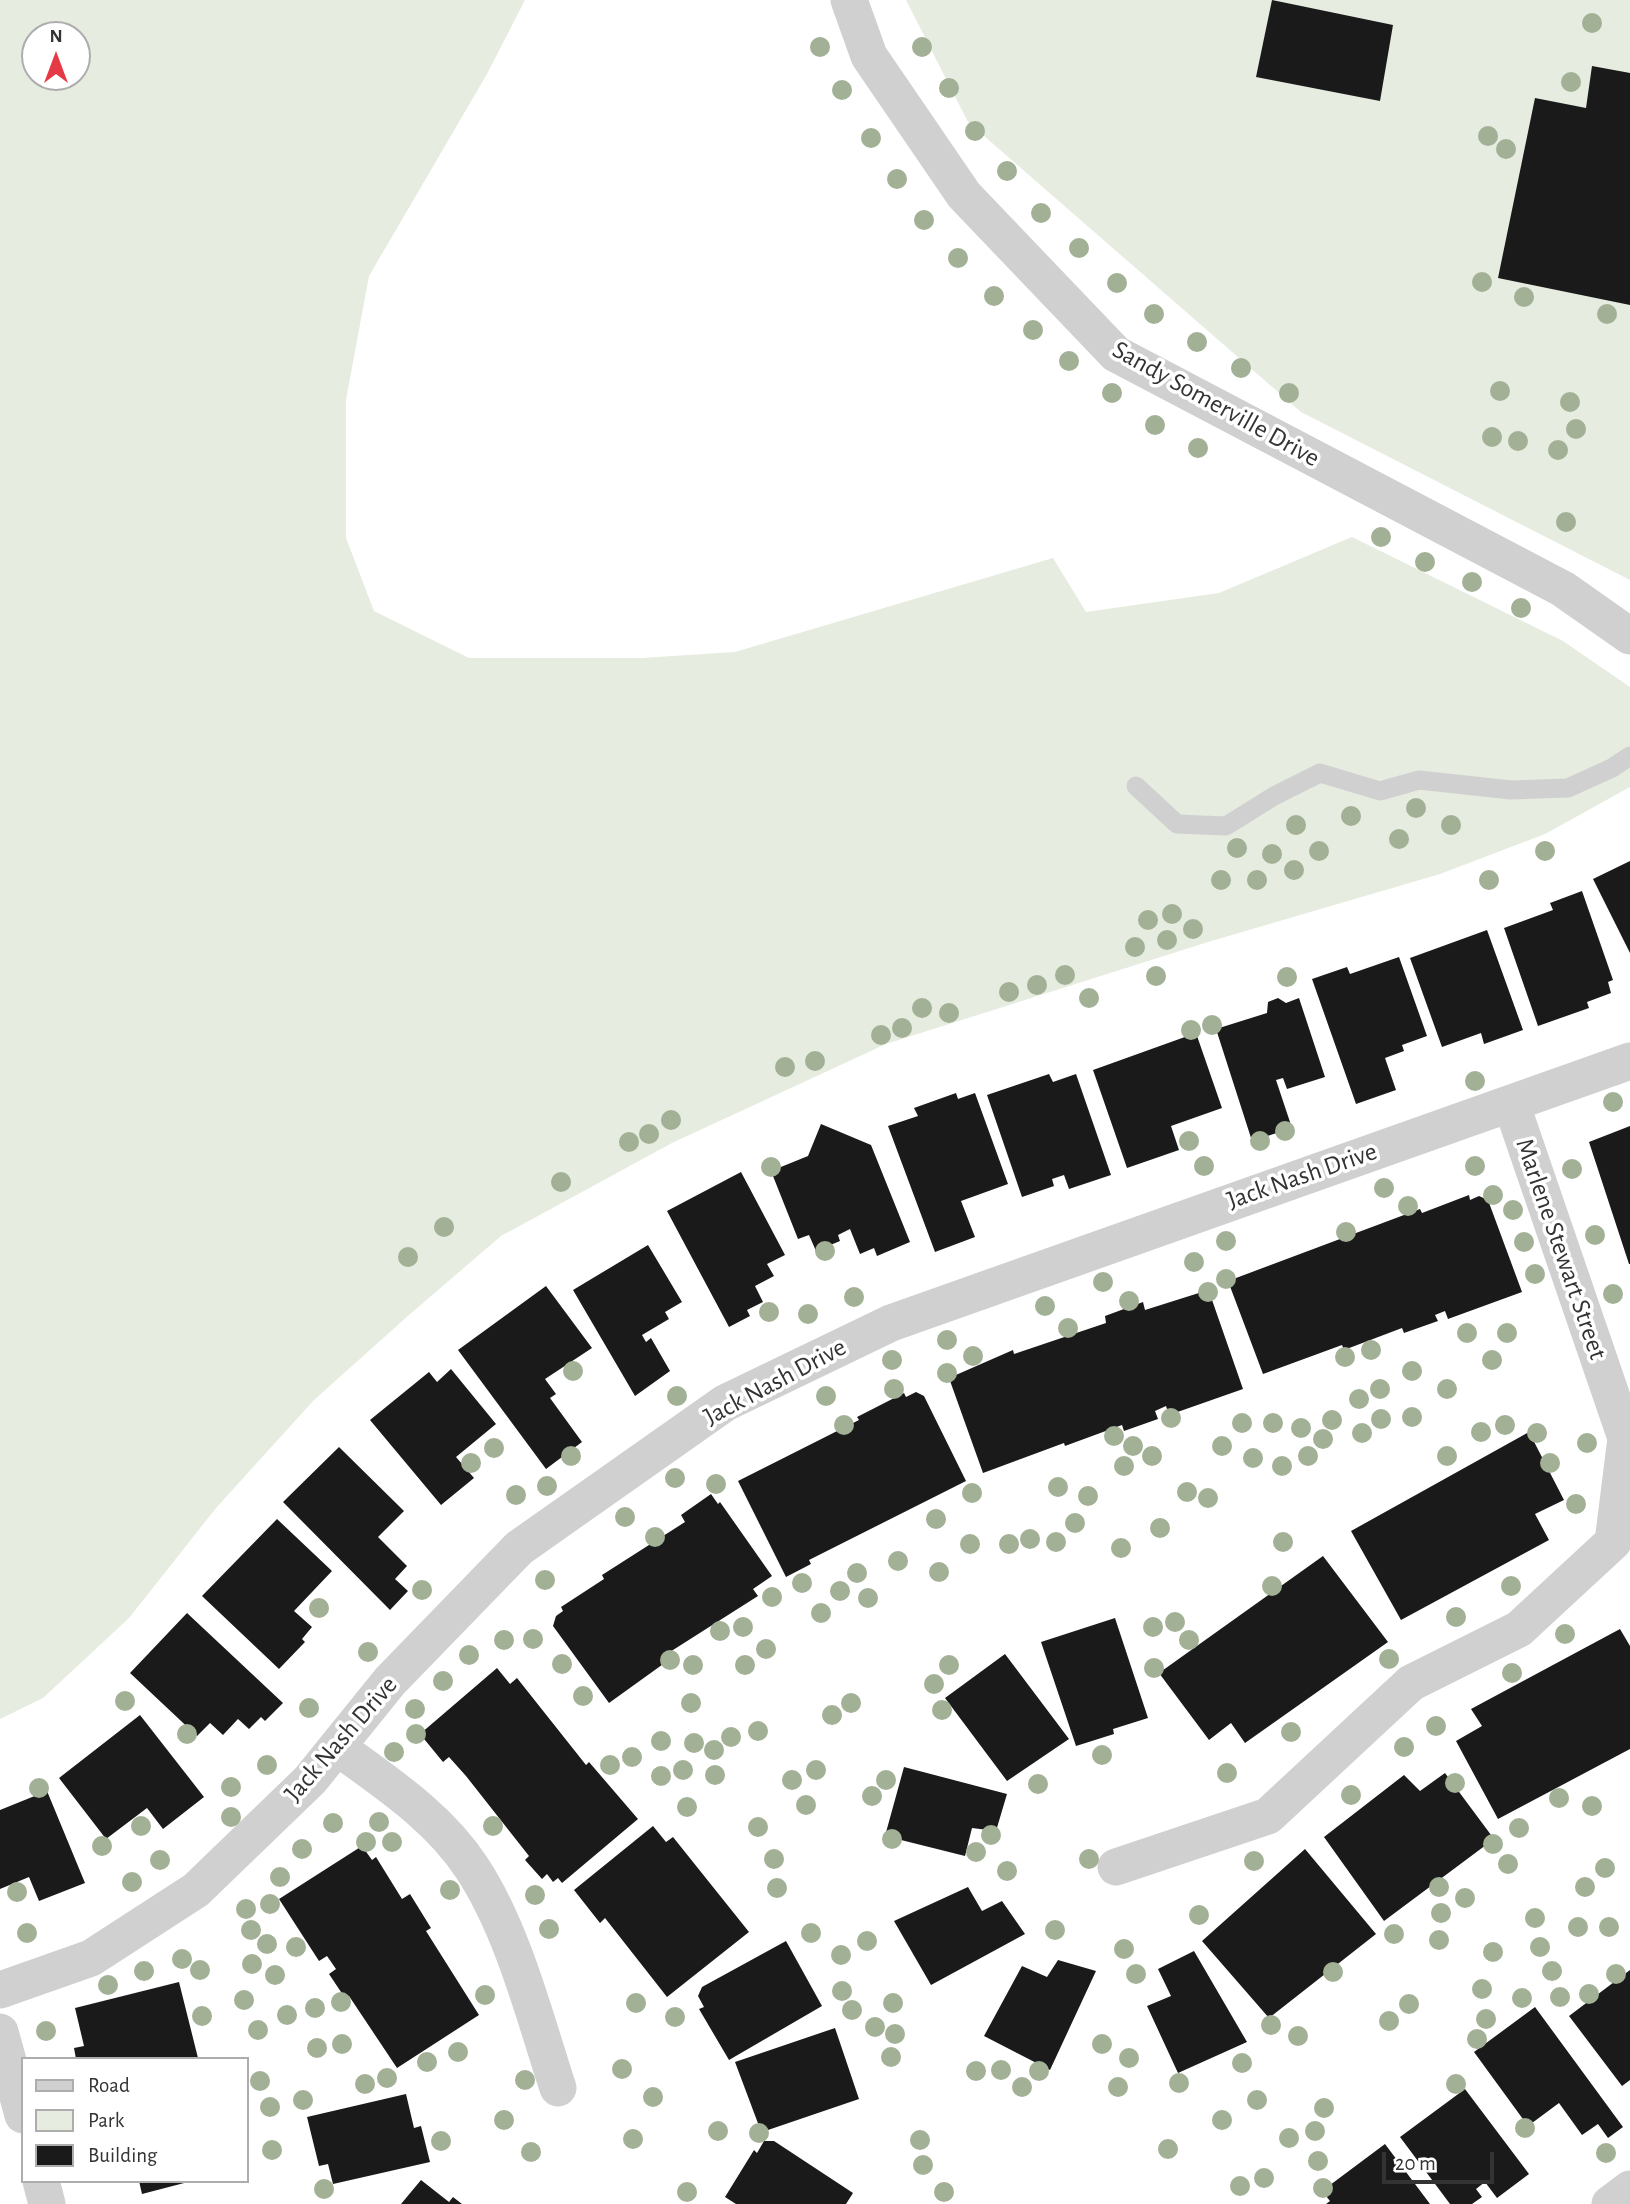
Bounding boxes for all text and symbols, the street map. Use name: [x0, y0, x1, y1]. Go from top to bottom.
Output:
north arrow: [21, 21, 91, 91]
text: N: [49, 27, 63, 46]
street label: Sandy Somerville Drive: [1107, 334, 1325, 474]
street label: Marlene Stewart Street: [1509, 1134, 1613, 1364]
street label: Jack Nash Drive: [1223, 1136, 1381, 1216]
street label: Jack Nash Drive: [699, 1332, 851, 1432]
street label: Jack Nash Drive: [278, 1670, 404, 1808]
legend: [21, 2057, 248, 2183]
text: Road: [88, 2075, 130, 2096]
text: Park: [88, 2110, 124, 2131]
scale bar: [1385, 2138, 1497, 2182]
text: Building: [88, 2145, 157, 2166]
text: 20 m: [1395, 2153, 1436, 2174]

